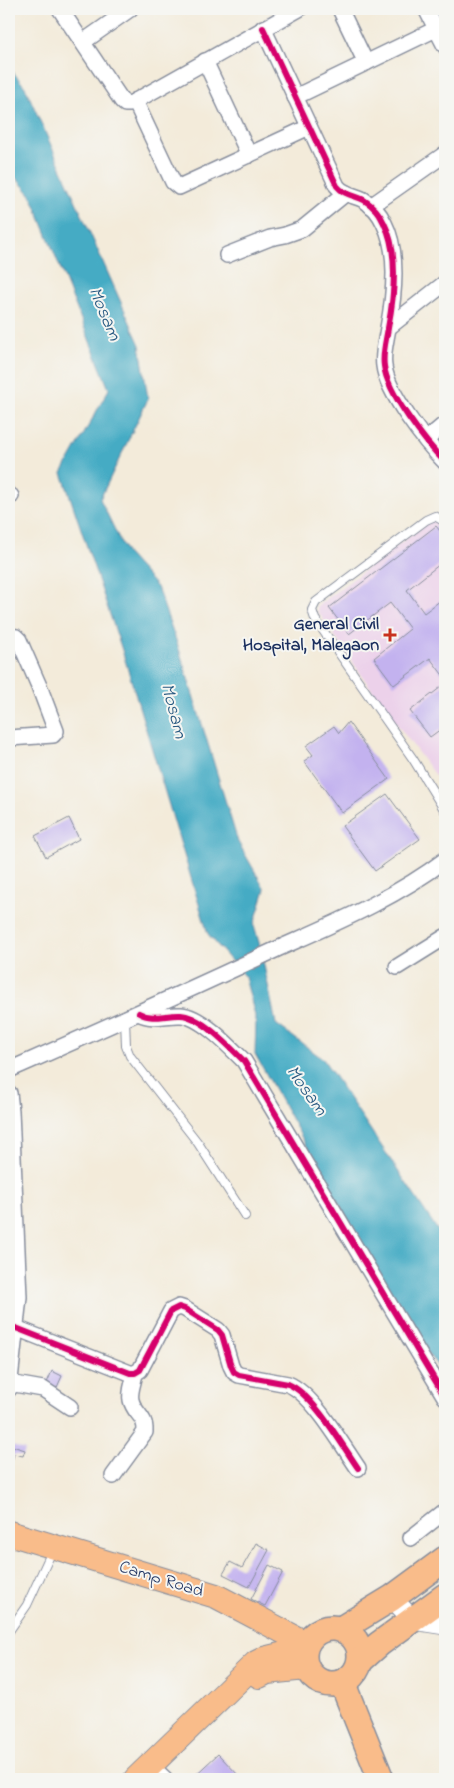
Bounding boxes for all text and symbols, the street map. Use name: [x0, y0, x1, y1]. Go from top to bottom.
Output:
water label: Mosam: [81, 283, 127, 345]
place label: General Civil Hospital, Malegaon: [243, 612, 379, 660]
marker: General Civil Hospital, Malegaon: [383, 628, 397, 642]
water label: Mosam: [153, 680, 193, 742]
water label: Mosam: [279, 1060, 333, 1122]
street label: Camp Road: [116, 1555, 206, 1605]

